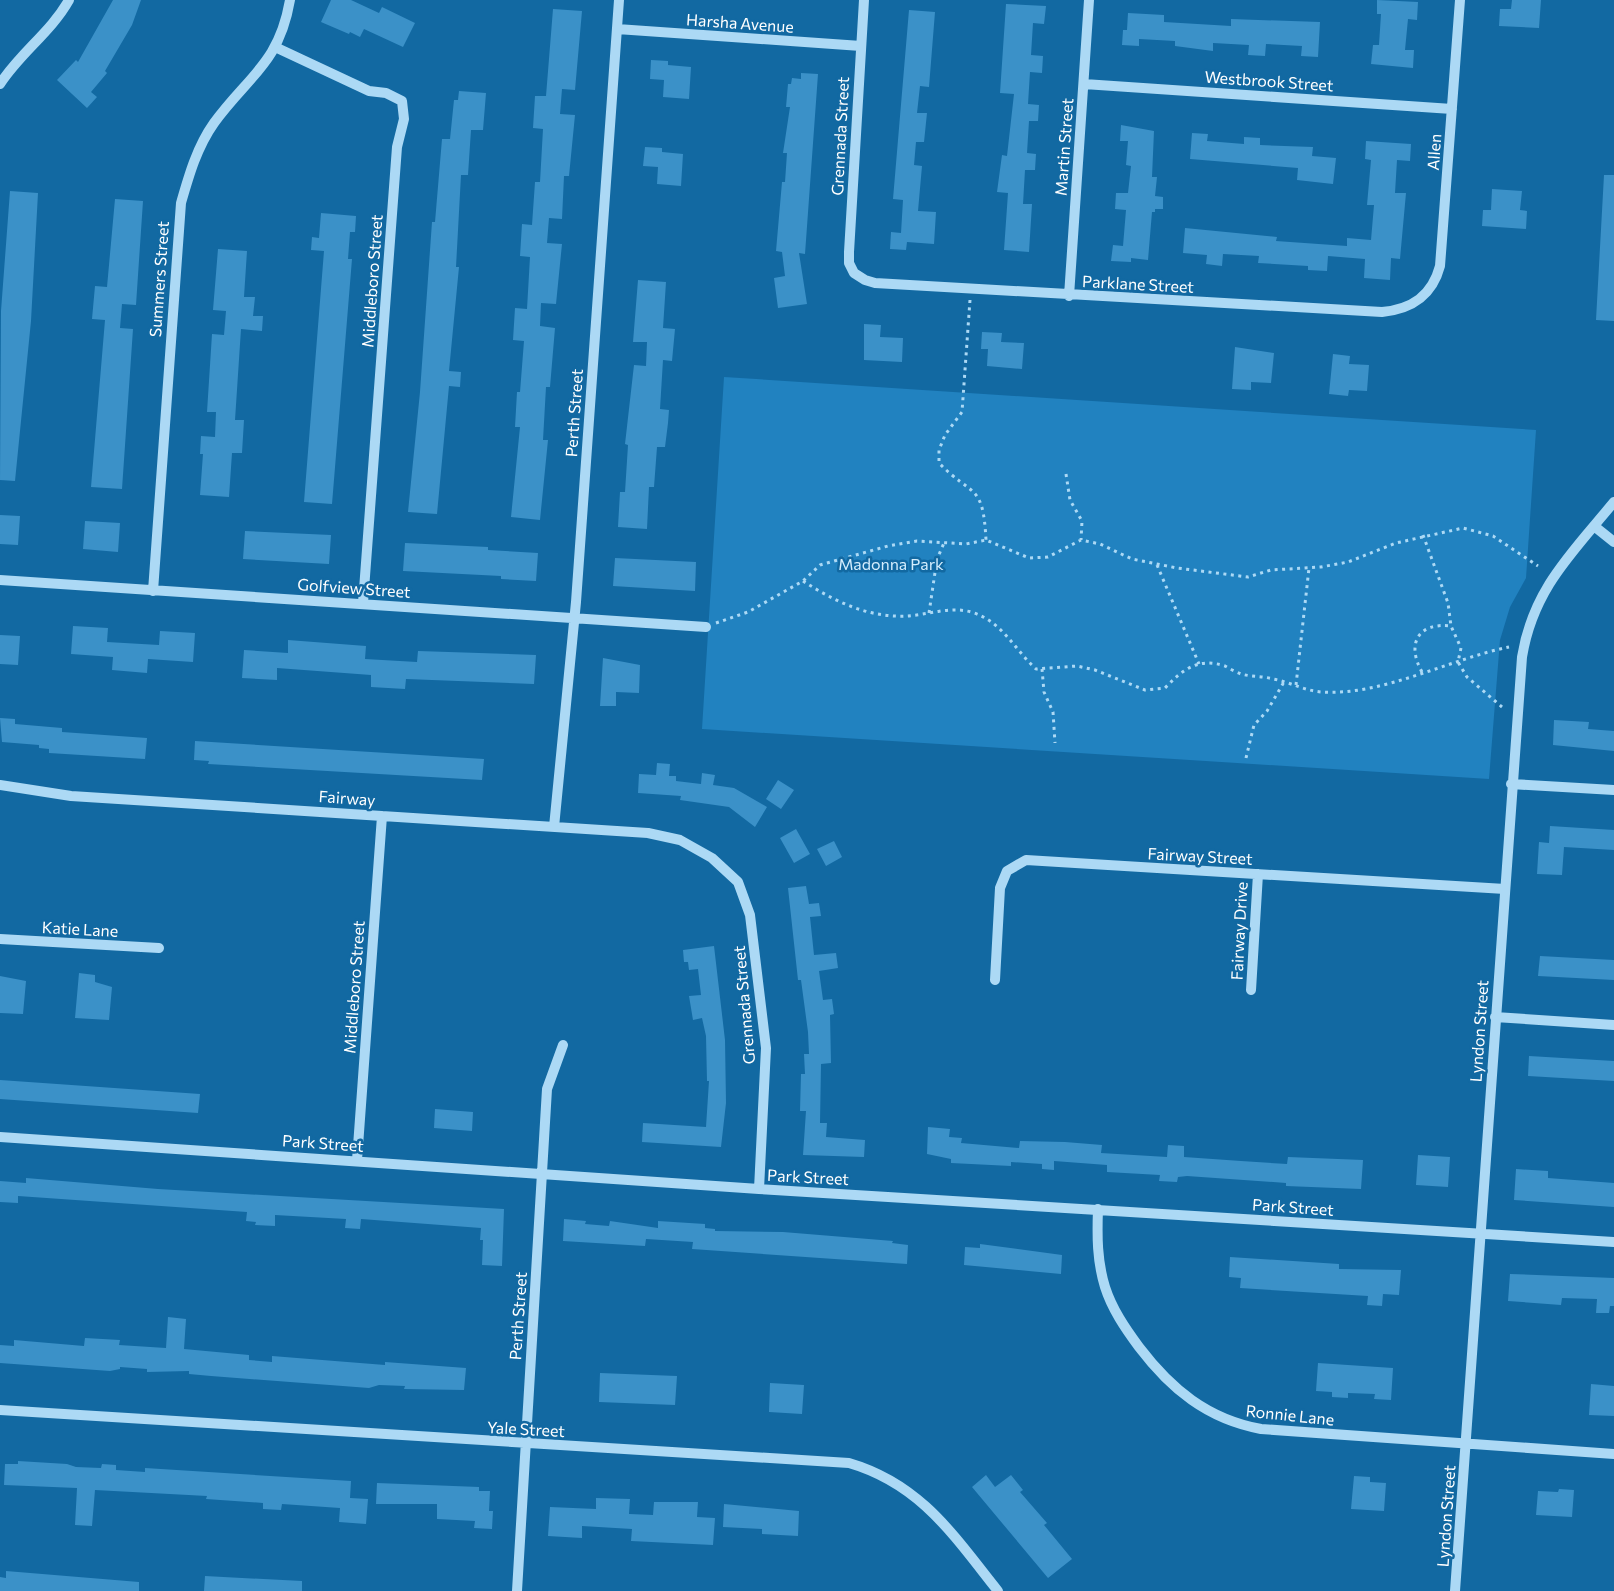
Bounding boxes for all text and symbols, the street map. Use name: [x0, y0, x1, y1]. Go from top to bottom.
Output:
street label: Harsha Avenue: [686, 9, 794, 36]
street label: Westbrook Street: [1204, 67, 1335, 95]
street label: Grennada Street: [827, 76, 852, 196]
street label: Martin Street: [1051, 97, 1076, 197]
street label: Allen: [1423, 133, 1444, 171]
street label: Middleboro Street: [357, 213, 386, 348]
street label: Summers Street: [145, 220, 172, 338]
street label: Parklane Street: [1082, 271, 1195, 296]
street label: Perth Street: [561, 368, 586, 458]
park label: Madonna Park: [838, 554, 944, 573]
street label: Golfview Street: [297, 574, 412, 601]
street label: Fairway: [318, 786, 376, 809]
street label: Fairway Street: [1147, 843, 1253, 868]
street label: Fairway Drive: [1226, 881, 1251, 981]
street label: Katie Lane: [41, 917, 119, 940]
street label: Middleboro Street: [339, 919, 368, 1054]
street label: Grennada Street: [729, 945, 758, 1065]
street label: Lyndon Street: [1465, 979, 1492, 1083]
street label: Park Street: [282, 1130, 365, 1155]
street label: Park Street: [767, 1165, 850, 1188]
street label: Park Street: [1252, 1194, 1335, 1219]
street label: Perth Street: [505, 1271, 530, 1361]
street label: Ronnie Lane: [1245, 1400, 1335, 1429]
street label: Yale Street: [487, 1417, 566, 1440]
street label: Lyndon Street: [1432, 1464, 1459, 1568]

